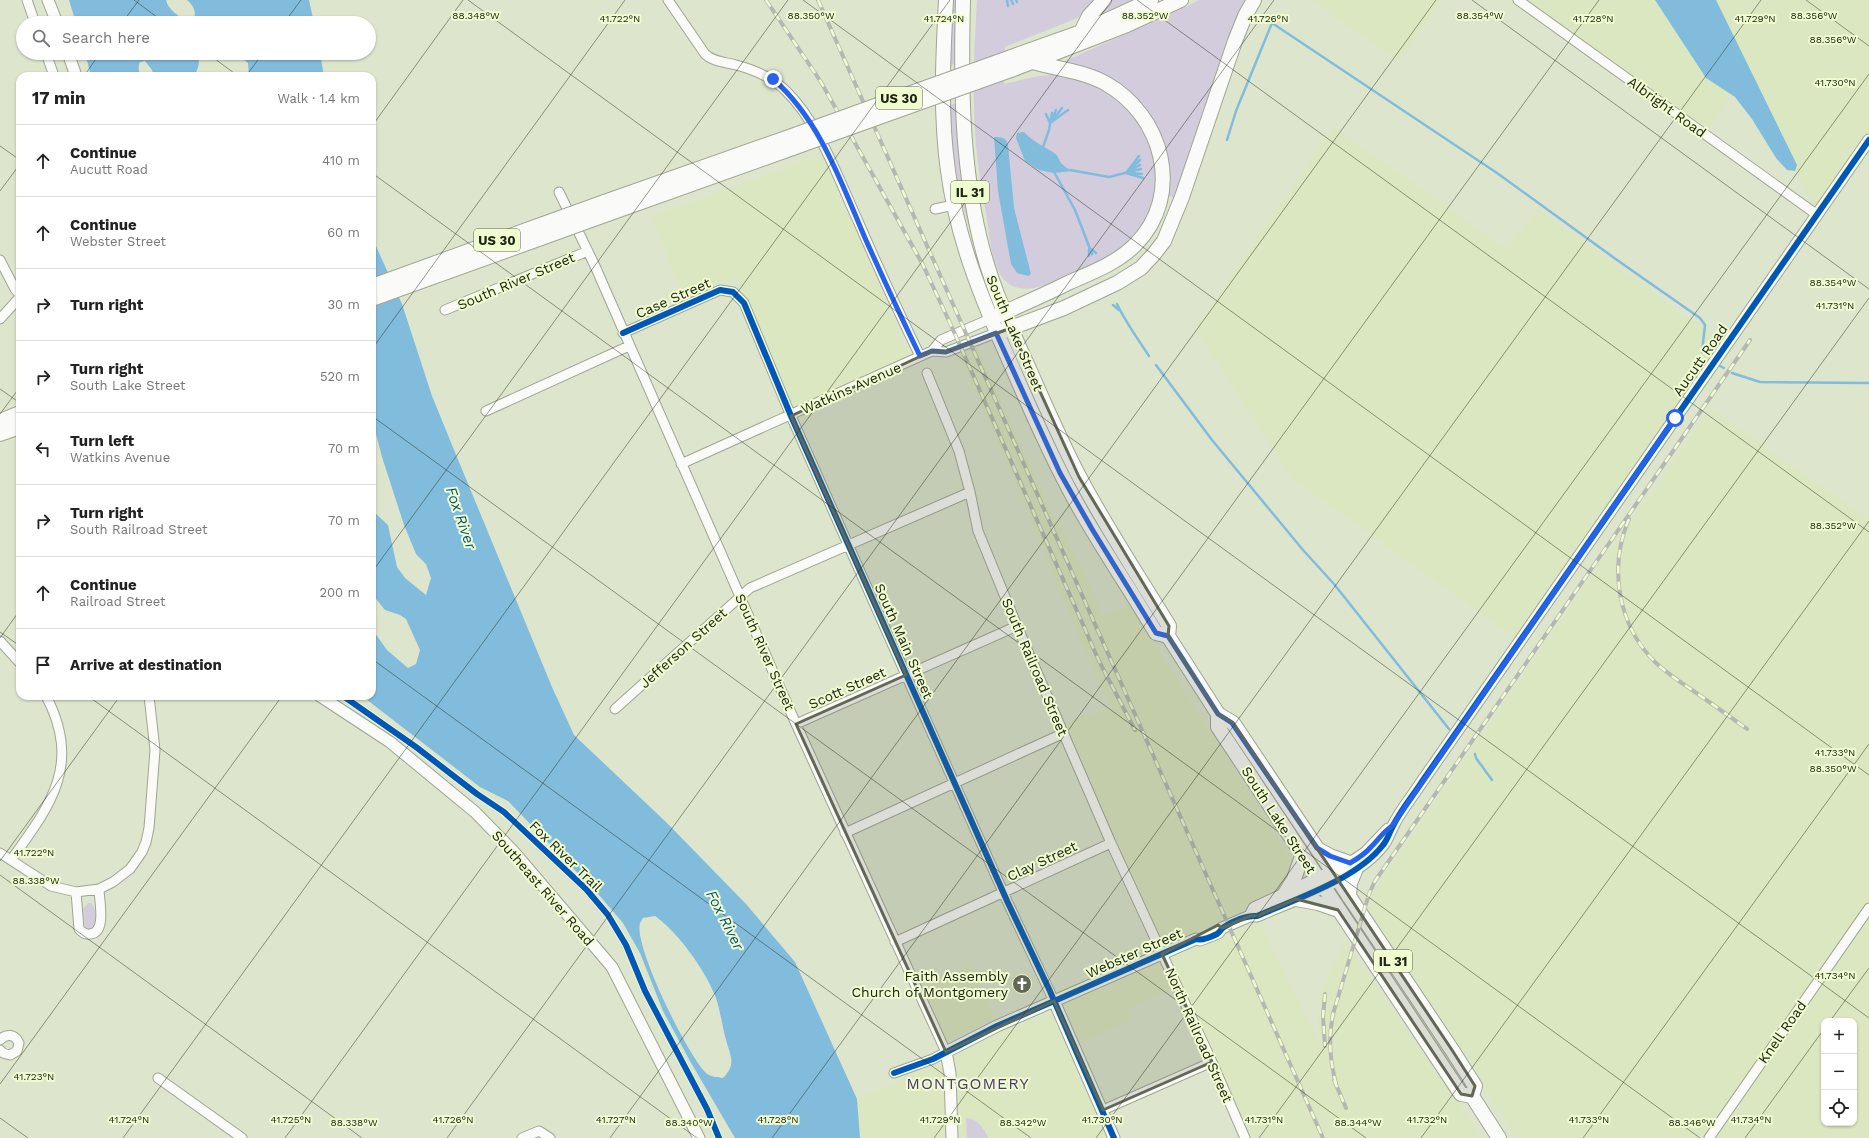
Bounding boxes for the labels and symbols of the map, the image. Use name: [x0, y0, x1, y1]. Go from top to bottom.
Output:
text: 88.348°W: [452, 10, 500, 21]
text: 88.350°W: [787, 10, 835, 21]
text: 88.352°W: [1122, 10, 1169, 21]
text: 88.354°W: [1457, 10, 1504, 21]
text: 88.356°W: [1791, 10, 1838, 21]
text: 41.722°N: [600, 13, 640, 24]
text: 41.724°N: [924, 13, 964, 24]
text: 41.726°N: [1247, 13, 1289, 24]
text: 41.728°N: [1572, 13, 1614, 24]
text: 41.729°N: [1734, 13, 1776, 24]
text: 88.356°W: [1810, 34, 1857, 45]
route end: [764, 70, 782, 88]
street label: Albright Road: [1625, 73, 1709, 141]
text: 41.730°N: [1814, 77, 1856, 88]
road number: US 30: [876, 87, 922, 109]
road number: IL 31: [951, 181, 989, 203]
road number: US 30: [474, 229, 520, 251]
street label: South River Street: [455, 249, 577, 313]
street label: South Lake Street: [983, 273, 1047, 393]
street label: Case Street: [633, 274, 713, 322]
text: 88.354°W: [1810, 277, 1857, 288]
text: 41.731°N: [1816, 300, 1854, 311]
street label: Aucutt Road: [1669, 321, 1731, 399]
street label: Watkins Avenue: [798, 359, 904, 417]
route start: [1666, 409, 1684, 427]
water label: Fox River: [442, 484, 480, 553]
text: 88.352°W: [1810, 520, 1857, 531]
street label: South Main Street: [871, 581, 937, 701]
street label: South River Street: [732, 591, 798, 713]
street label: South Railroad Street: [999, 596, 1071, 738]
street label: Jefferson Street: [636, 605, 730, 691]
street label: Scott Street: [806, 664, 888, 712]
text: 41.733°N: [1815, 747, 1855, 758]
text: 88.350°W: [1809, 763, 1857, 774]
street label: South Lake Street: [1238, 764, 1320, 877]
street label: Fox River Trail: [526, 817, 606, 895]
street label: Southeast River Road: [489, 827, 597, 949]
street label: Clay Street: [1005, 838, 1080, 884]
text: 41.722°N: [14, 847, 54, 858]
text: 88.338°W: [12, 875, 60, 886]
water label: Fox River: [702, 887, 748, 954]
street label: Webster Street: [1083, 925, 1185, 981]
road number: IL 31: [1374, 950, 1412, 972]
street label: North Railroad Street: [1162, 965, 1236, 1105]
place label: Faith Assembly Church of Montgomery: [851, 968, 1009, 1000]
text: 41.734°N: [1814, 970, 1856, 981]
church icon: Faith Assembly Church of Montgomery: [1011, 973, 1033, 995]
street label: Knell Road: [1755, 998, 1809, 1066]
text: 41.723°N: [14, 1071, 54, 1082]
district label: MONTGOMERY: [906, 1074, 1030, 1093]
text: 41.724°N: [109, 1114, 149, 1125]
text: 41.725°N: [271, 1114, 311, 1125]
text: 41.726°N: [432, 1114, 474, 1125]
text: 41.727°N: [596, 1114, 636, 1125]
text: 41.728°N: [757, 1114, 799, 1125]
text: 41.729°N: [919, 1114, 961, 1125]
text: 41.730°N: [1081, 1114, 1123, 1125]
text: 41.731°N: [1245, 1114, 1283, 1125]
text: 41.732°N: [1407, 1114, 1447, 1125]
text: 41.733°N: [1569, 1114, 1609, 1125]
text: 41.734°N: [1730, 1114, 1772, 1125]
text: 88.338°W: [330, 1117, 378, 1128]
text: 88.340°W: [665, 1117, 713, 1128]
text: 88.342°W: [1000, 1117, 1047, 1128]
text: 88.344°W: [1334, 1117, 1382, 1128]
text: 88.346°W: [1668, 1117, 1716, 1128]

